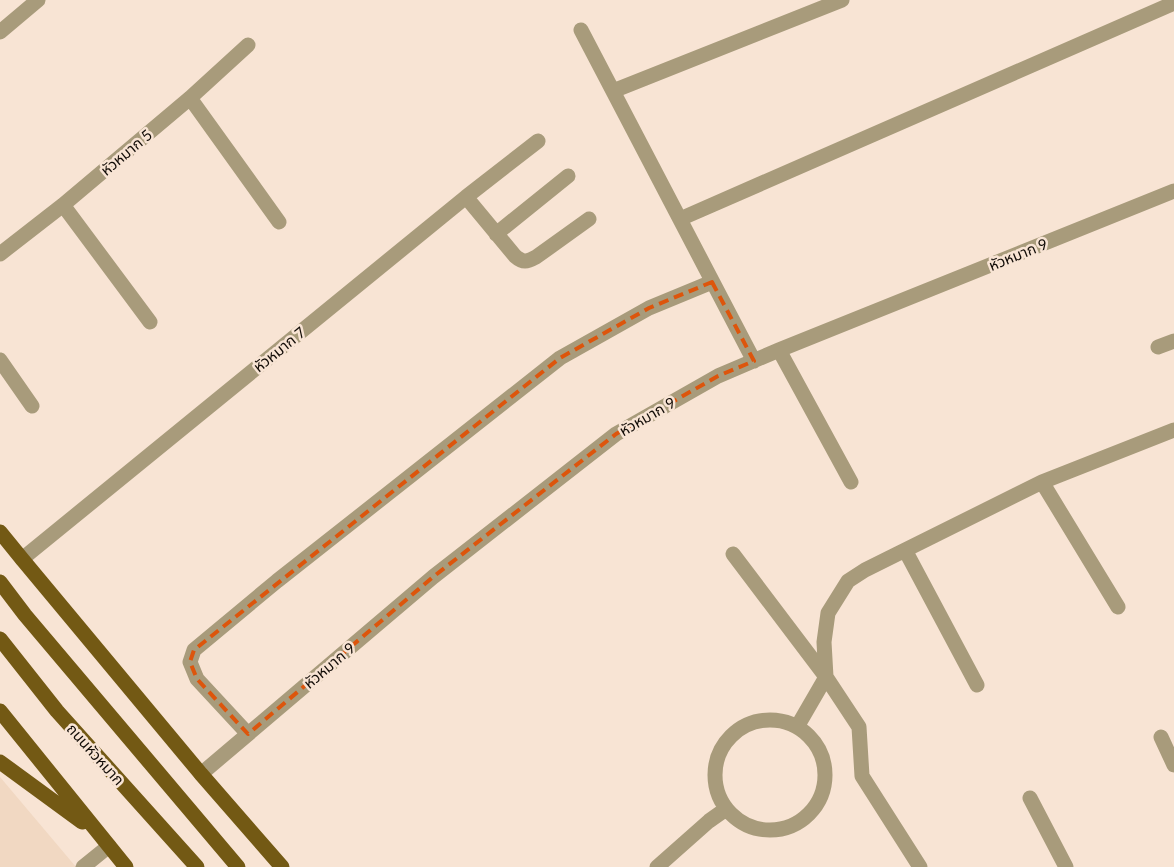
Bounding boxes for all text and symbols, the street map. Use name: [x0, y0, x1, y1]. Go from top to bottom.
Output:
street label: หัวหมาก 5: [97, 125, 155, 179]
street label: หัวหมาก 9: [986, 234, 1050, 274]
street label: หัวหมาก 7: [249, 322, 309, 375]
street label: หัวหมาก 9: [616, 393, 678, 439]
street label: หัวหมาก 9: [300, 638, 358, 692]
street label: ถนนหัวหมาก: [64, 719, 128, 789]

